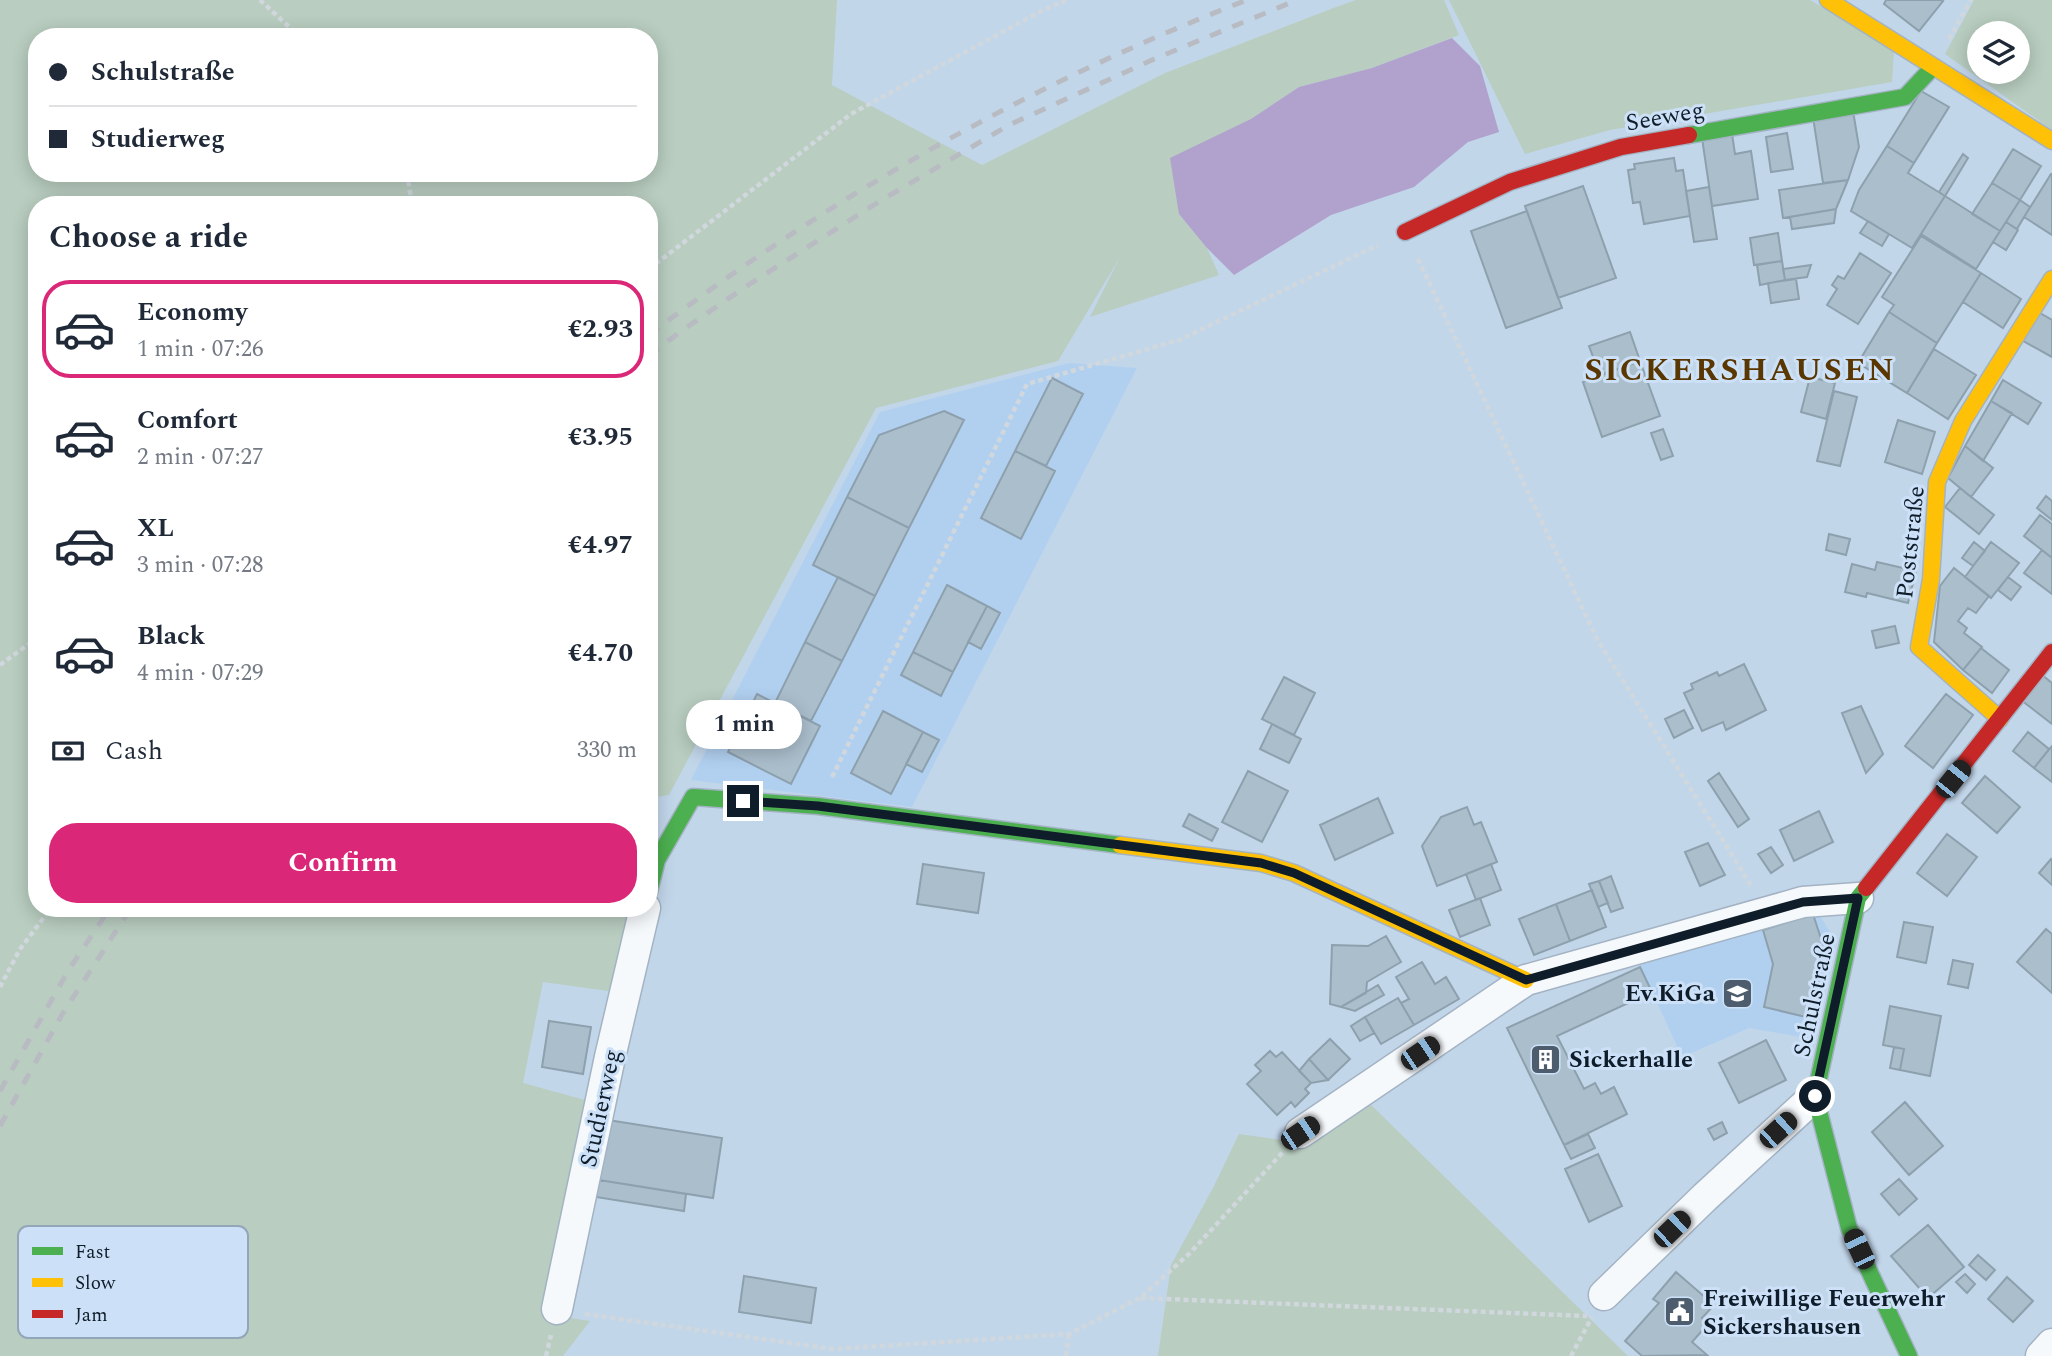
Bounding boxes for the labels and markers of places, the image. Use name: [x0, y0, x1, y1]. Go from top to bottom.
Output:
place label: Ev.KiGa: [1625, 976, 1716, 1012]
school or university icon: Ev.KiGa: [1721, 976, 1755, 1010]
building icon: Sickerhalle: [1529, 1042, 1563, 1076]
place label: Sickerhalle: [1569, 1042, 1693, 1078]
place label: Freiwillige Feuerwehr Sickershausen: [1703, 1281, 1946, 1345]
public building icon: Freiwillige Feuerwehr Sickershausen: [1663, 1295, 1697, 1329]

